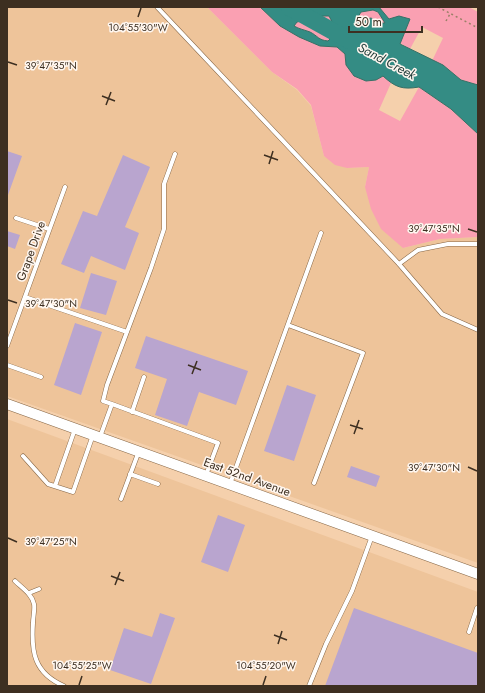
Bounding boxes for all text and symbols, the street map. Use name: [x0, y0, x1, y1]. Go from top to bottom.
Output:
scale bar: [349, 8, 422, 34]
text: 50 m: [355, 13, 382, 31]
text: 104°55'30"W: [108, 20, 168, 35]
water label: Sand Creek: [355, 38, 420, 84]
text: 39°47'35"N: [25, 58, 77, 73]
street label: Grape Drive: [12, 219, 50, 283]
text: 39°47'35"N: [408, 221, 460, 236]
text: 39°47'30"N: [25, 296, 77, 311]
street label: East 52nd Avenue: [201, 453, 293, 501]
text: 39°47'30"N: [408, 460, 460, 475]
text: 39°47'25"N: [25, 534, 77, 549]
text: 104°55'25"W: [52, 658, 112, 673]
text: 104°55'20"W: [236, 658, 296, 673]

